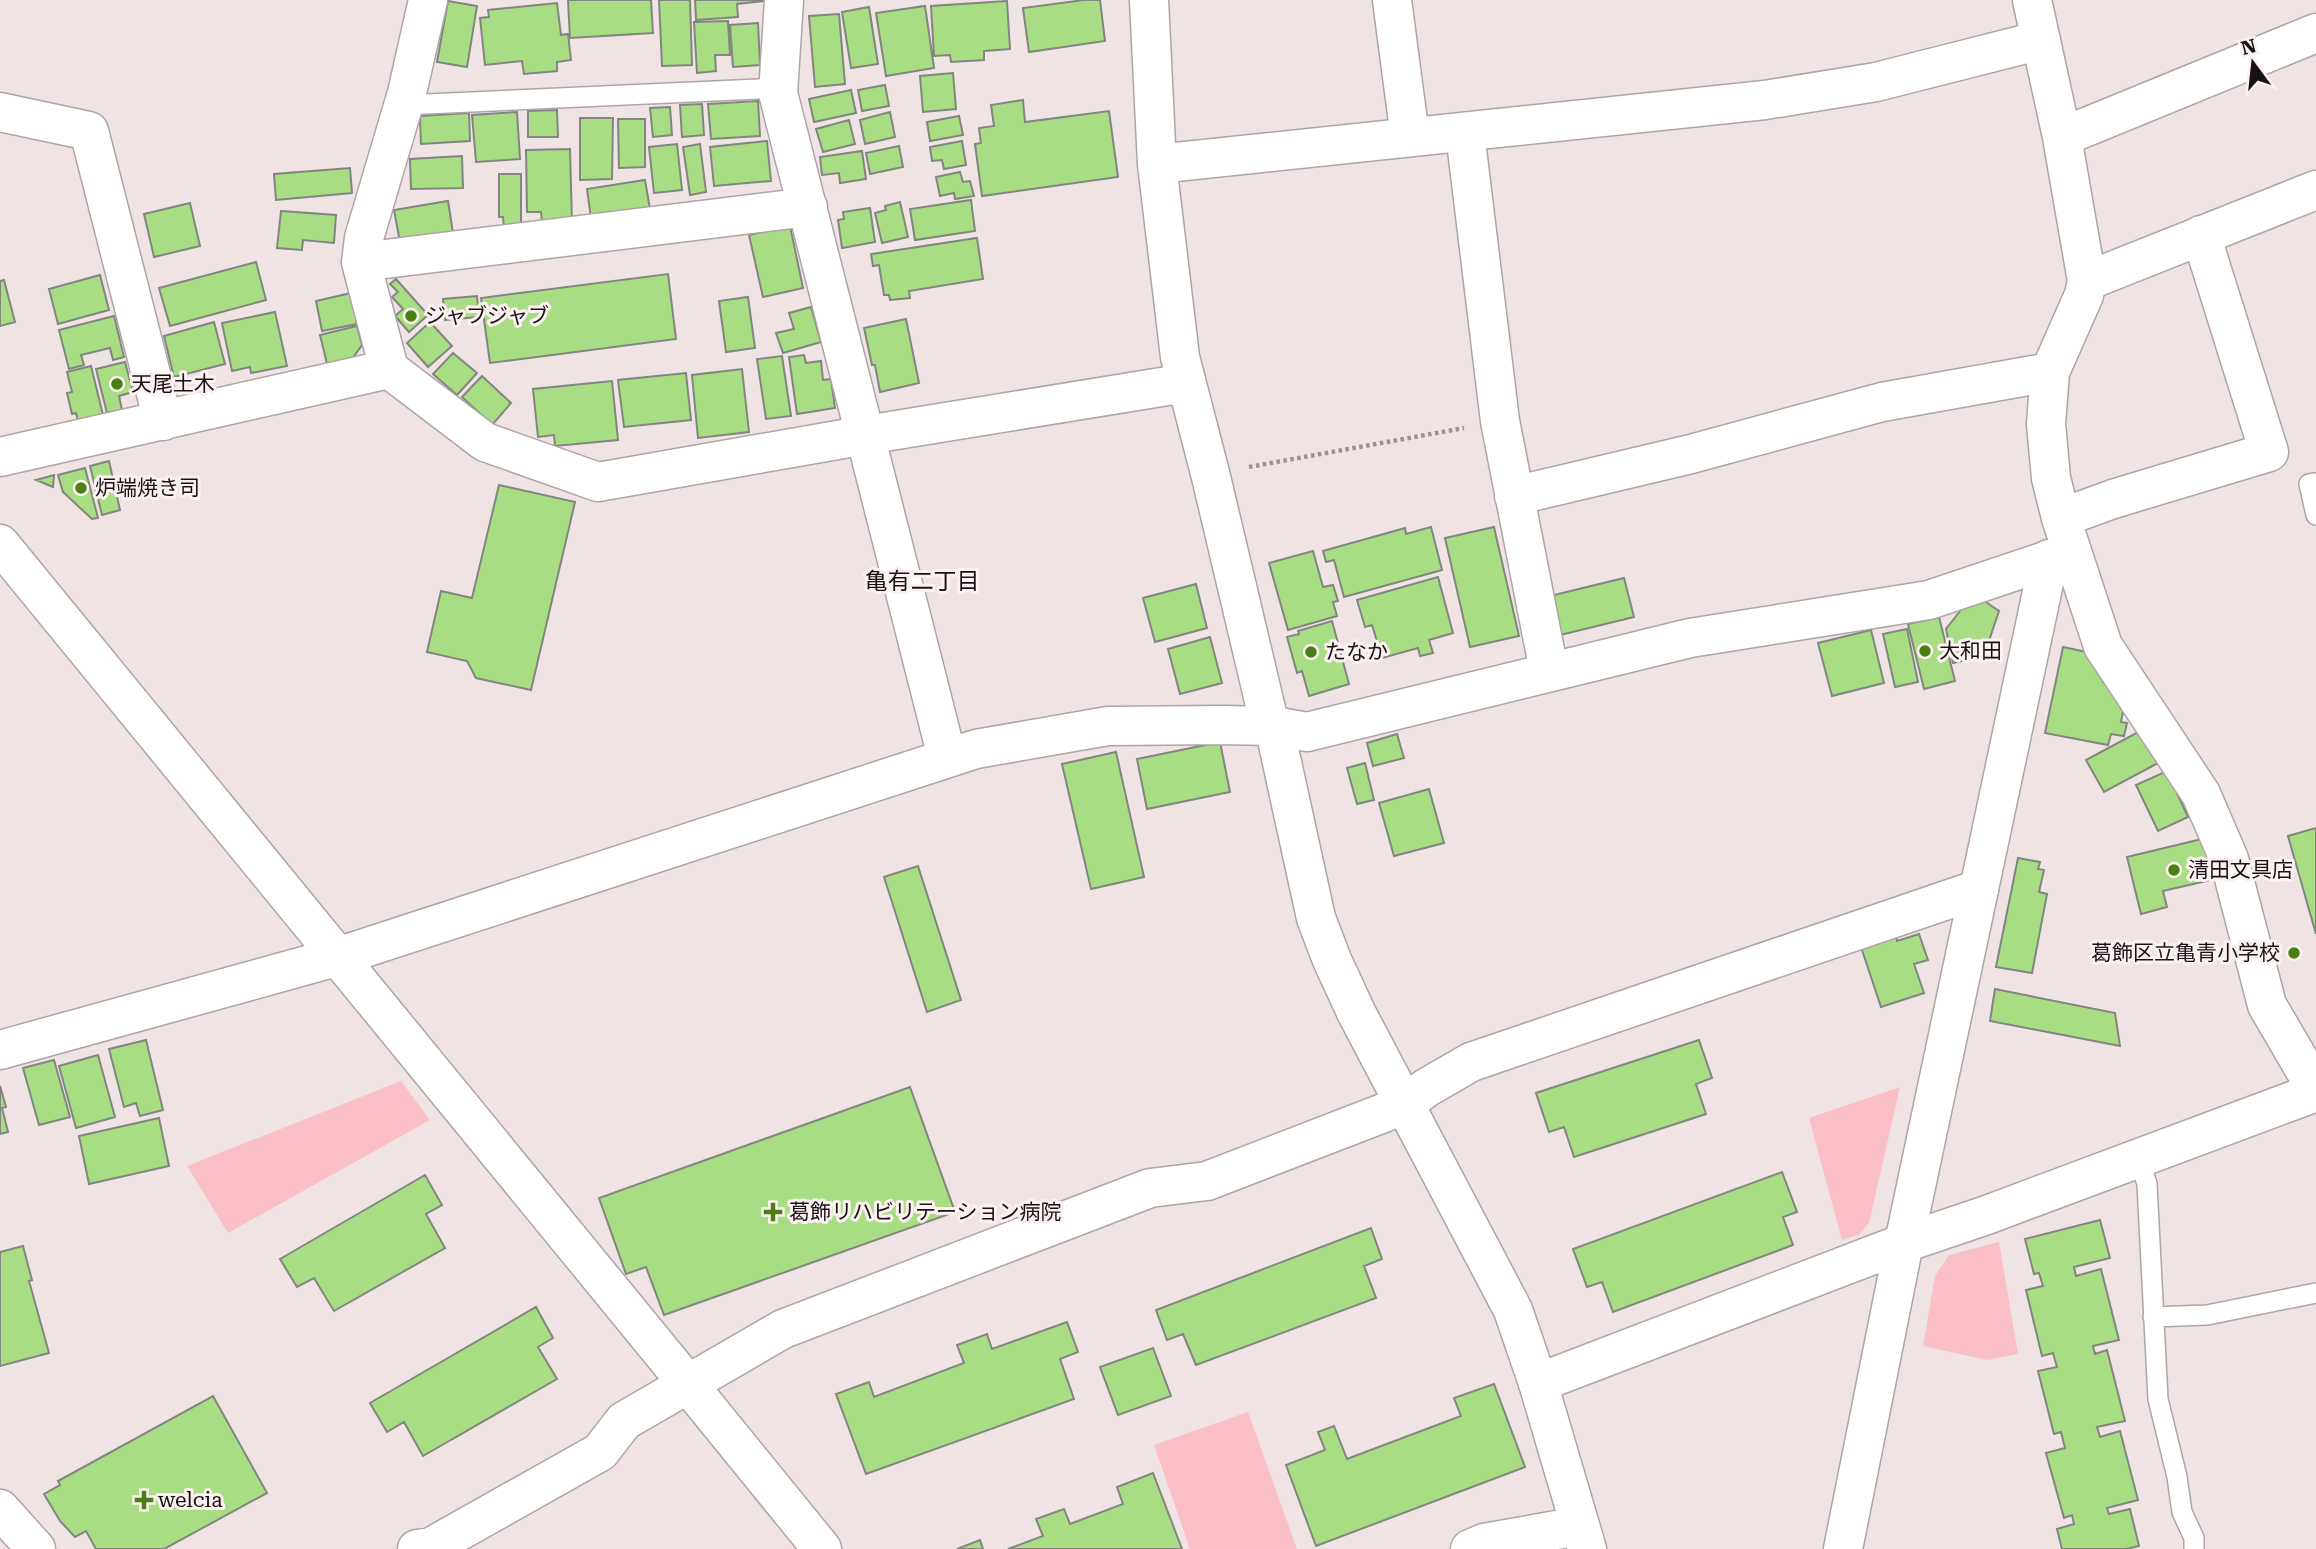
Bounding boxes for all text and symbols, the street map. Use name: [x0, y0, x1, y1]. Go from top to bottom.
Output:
north arrow: [2218, 28, 2288, 98]
text: N: [2239, 34, 2259, 60]
place label: ジャブジャブ: [425, 304, 549, 328]
marker: ジャブジャブ: [403, 308, 419, 324]
place label: 天尾土木: [131, 372, 215, 396]
marker: 天尾土木: [109, 376, 125, 392]
place label: 炉端焼き司: [95, 476, 200, 500]
marker: 炉端焼き司: [73, 480, 89, 496]
district label: 亀有二丁目: [865, 568, 980, 595]
place label: 大和田: [1939, 639, 2002, 663]
place label: たなか: [1325, 640, 1388, 664]
marker: 大和田: [1917, 643, 1933, 659]
marker: たなか: [1303, 644, 1319, 660]
place label: 清田文具店: [2188, 858, 2293, 882]
marker: 清田文具店: [2166, 862, 2182, 878]
place label: 葛飾区立亀青小学校: [2091, 941, 2280, 965]
marker: 葛飾区立亀青小学校: [2286, 945, 2302, 961]
place label: 葛飾リハビリテーション病院: [789, 1200, 1062, 1224]
marker: 葛飾リハビリテーション病院: [763, 1202, 783, 1222]
place label: welcia: [158, 1488, 223, 1512]
marker: welcia: [136, 1492, 152, 1508]

